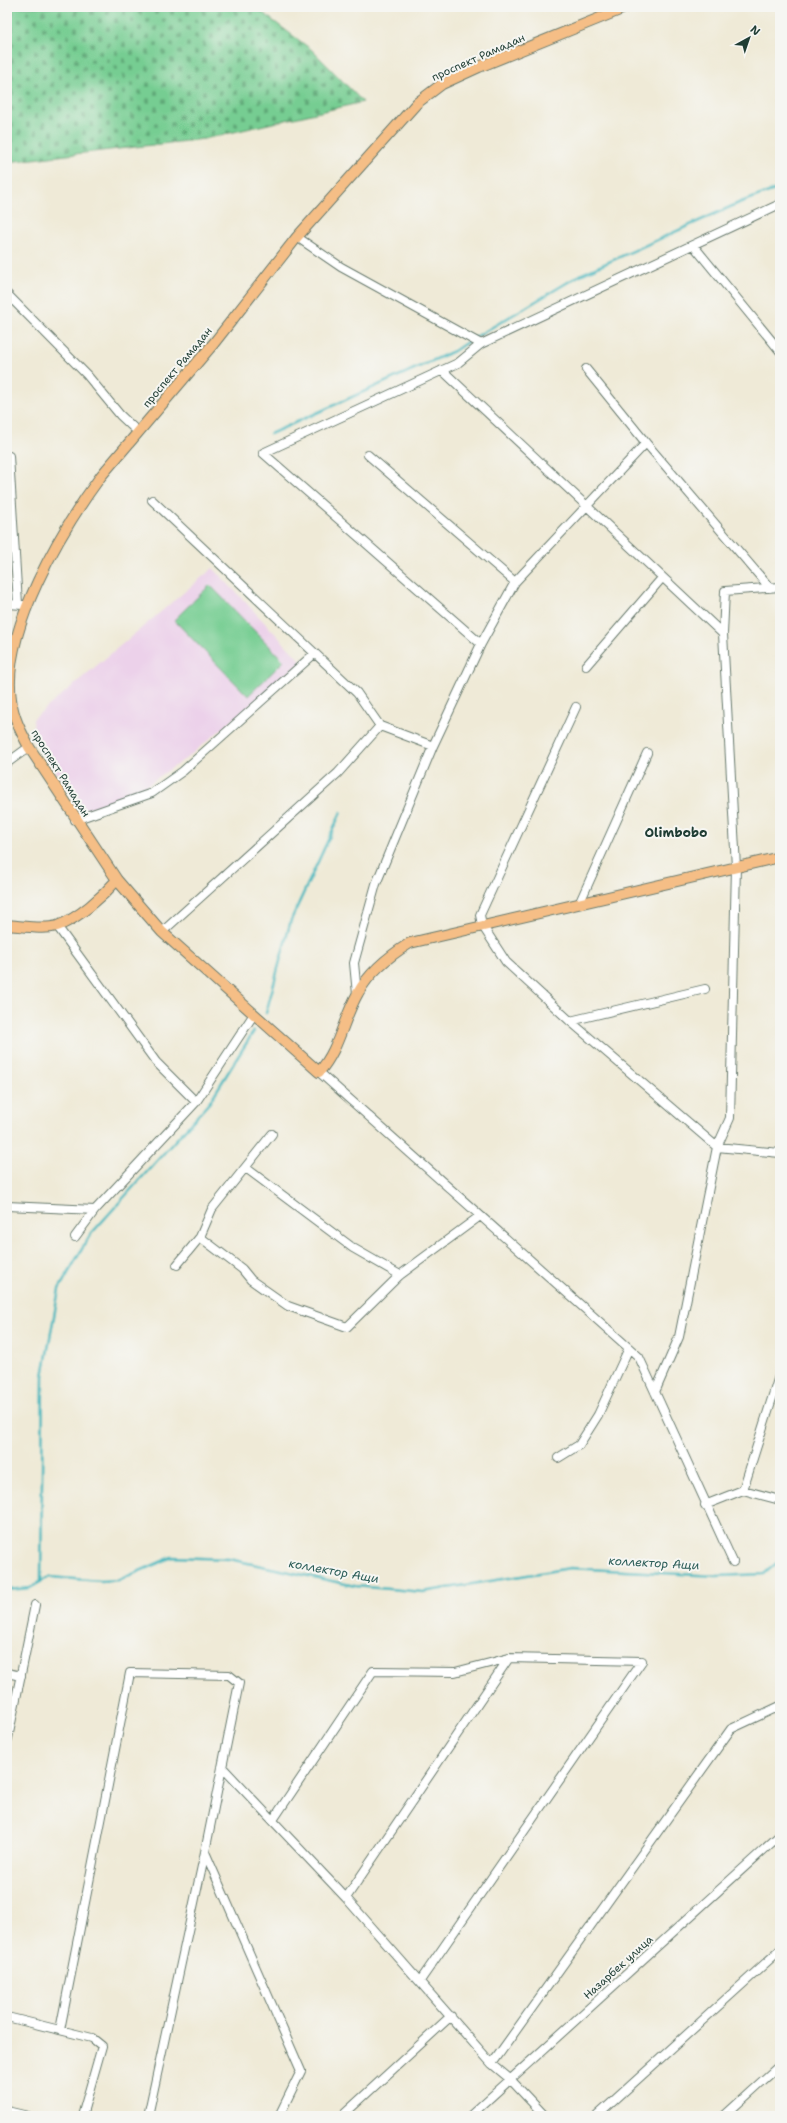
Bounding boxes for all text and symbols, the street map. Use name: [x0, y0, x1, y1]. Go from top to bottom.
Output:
north arrow: [729, 18, 769, 58]
text: N: [747, 22, 763, 39]
street label: проспект Рамадан: [429, 30, 527, 85]
street label: проспект Рамадан: [139, 324, 215, 411]
street label: проспект Рамадан: [28, 727, 94, 820]
district label: Olimbobo: [644, 824, 708, 841]
water label: коллектор Ащи: [608, 1553, 700, 1573]
water label: коллектор Ащи: [288, 1555, 380, 1587]
street label: Назарбек улица: [580, 1932, 656, 2003]

